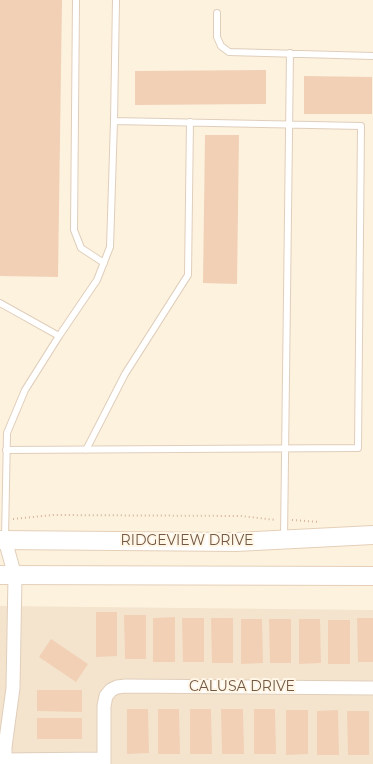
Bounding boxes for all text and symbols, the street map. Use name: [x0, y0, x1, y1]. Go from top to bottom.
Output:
street label: RIDGEVIEW DRIVE: [121, 533, 253, 549]
street label: CALUSA DRIVE: [189, 679, 295, 695]

